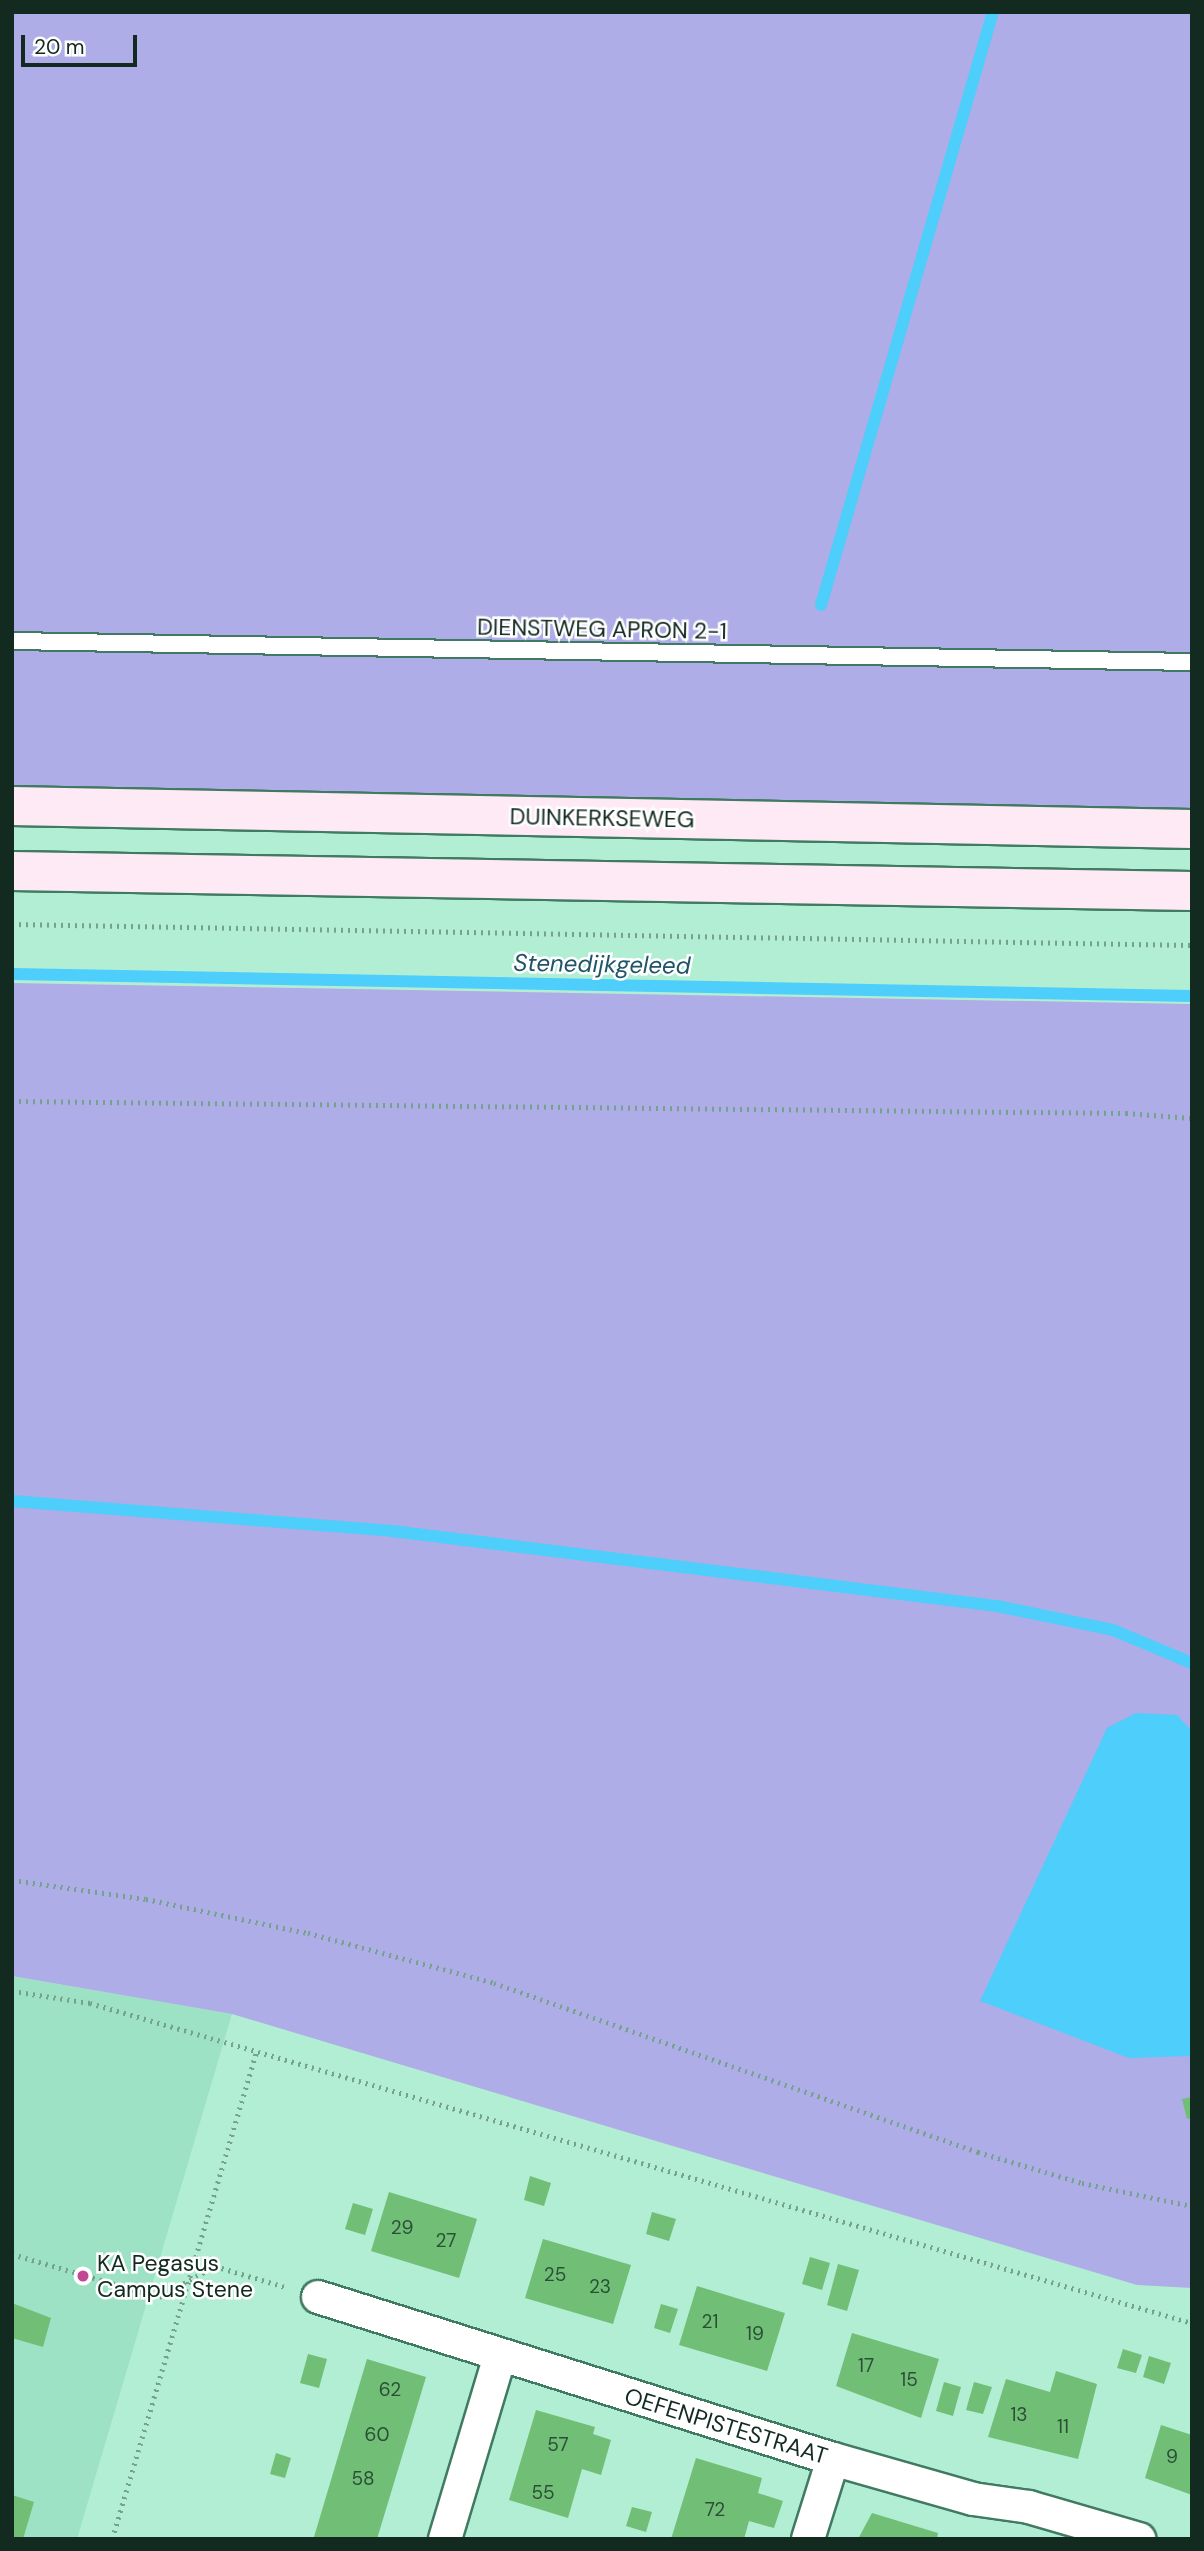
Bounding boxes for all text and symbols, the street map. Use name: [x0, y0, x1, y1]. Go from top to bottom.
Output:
scale bar: [24, 21, 140, 65]
text: 20 m: [34, 33, 85, 61]
street label: DIENSTWEG APRON 2-1: [477, 613, 727, 645]
street label: DUINKERKSEWEG: [509, 803, 695, 833]
water label: Stenedijkgeleed: [513, 948, 691, 980]
house number: 29: [391, 2217, 413, 2239]
house number: 27: [436, 2230, 456, 2252]
place label: KA Pegasus Campus Stene: [97, 2249, 253, 2303]
house number: 25: [544, 2264, 566, 2286]
marker: KA Pegasus Campus Stene: [75, 2268, 91, 2284]
house number: 23: [589, 2276, 611, 2298]
house number: 21: [702, 2311, 718, 2333]
house number: 19: [746, 2323, 764, 2345]
house number: 17: [858, 2355, 874, 2377]
house number: 15: [900, 2369, 918, 2391]
house number: 62: [379, 2379, 401, 2401]
street label: OEFENPISTESTRAAT: [621, 2382, 831, 2470]
house number: 13: [1010, 2404, 1028, 2426]
house number: 11: [1057, 2416, 1069, 2438]
house number: 60: [365, 2424, 389, 2446]
house number: 57: [547, 2434, 569, 2456]
house number: 9: [1166, 2446, 1178, 2468]
house number: 58: [351, 2468, 375, 2490]
house number: 55: [531, 2482, 555, 2504]
house number: 72: [705, 2499, 725, 2521]

